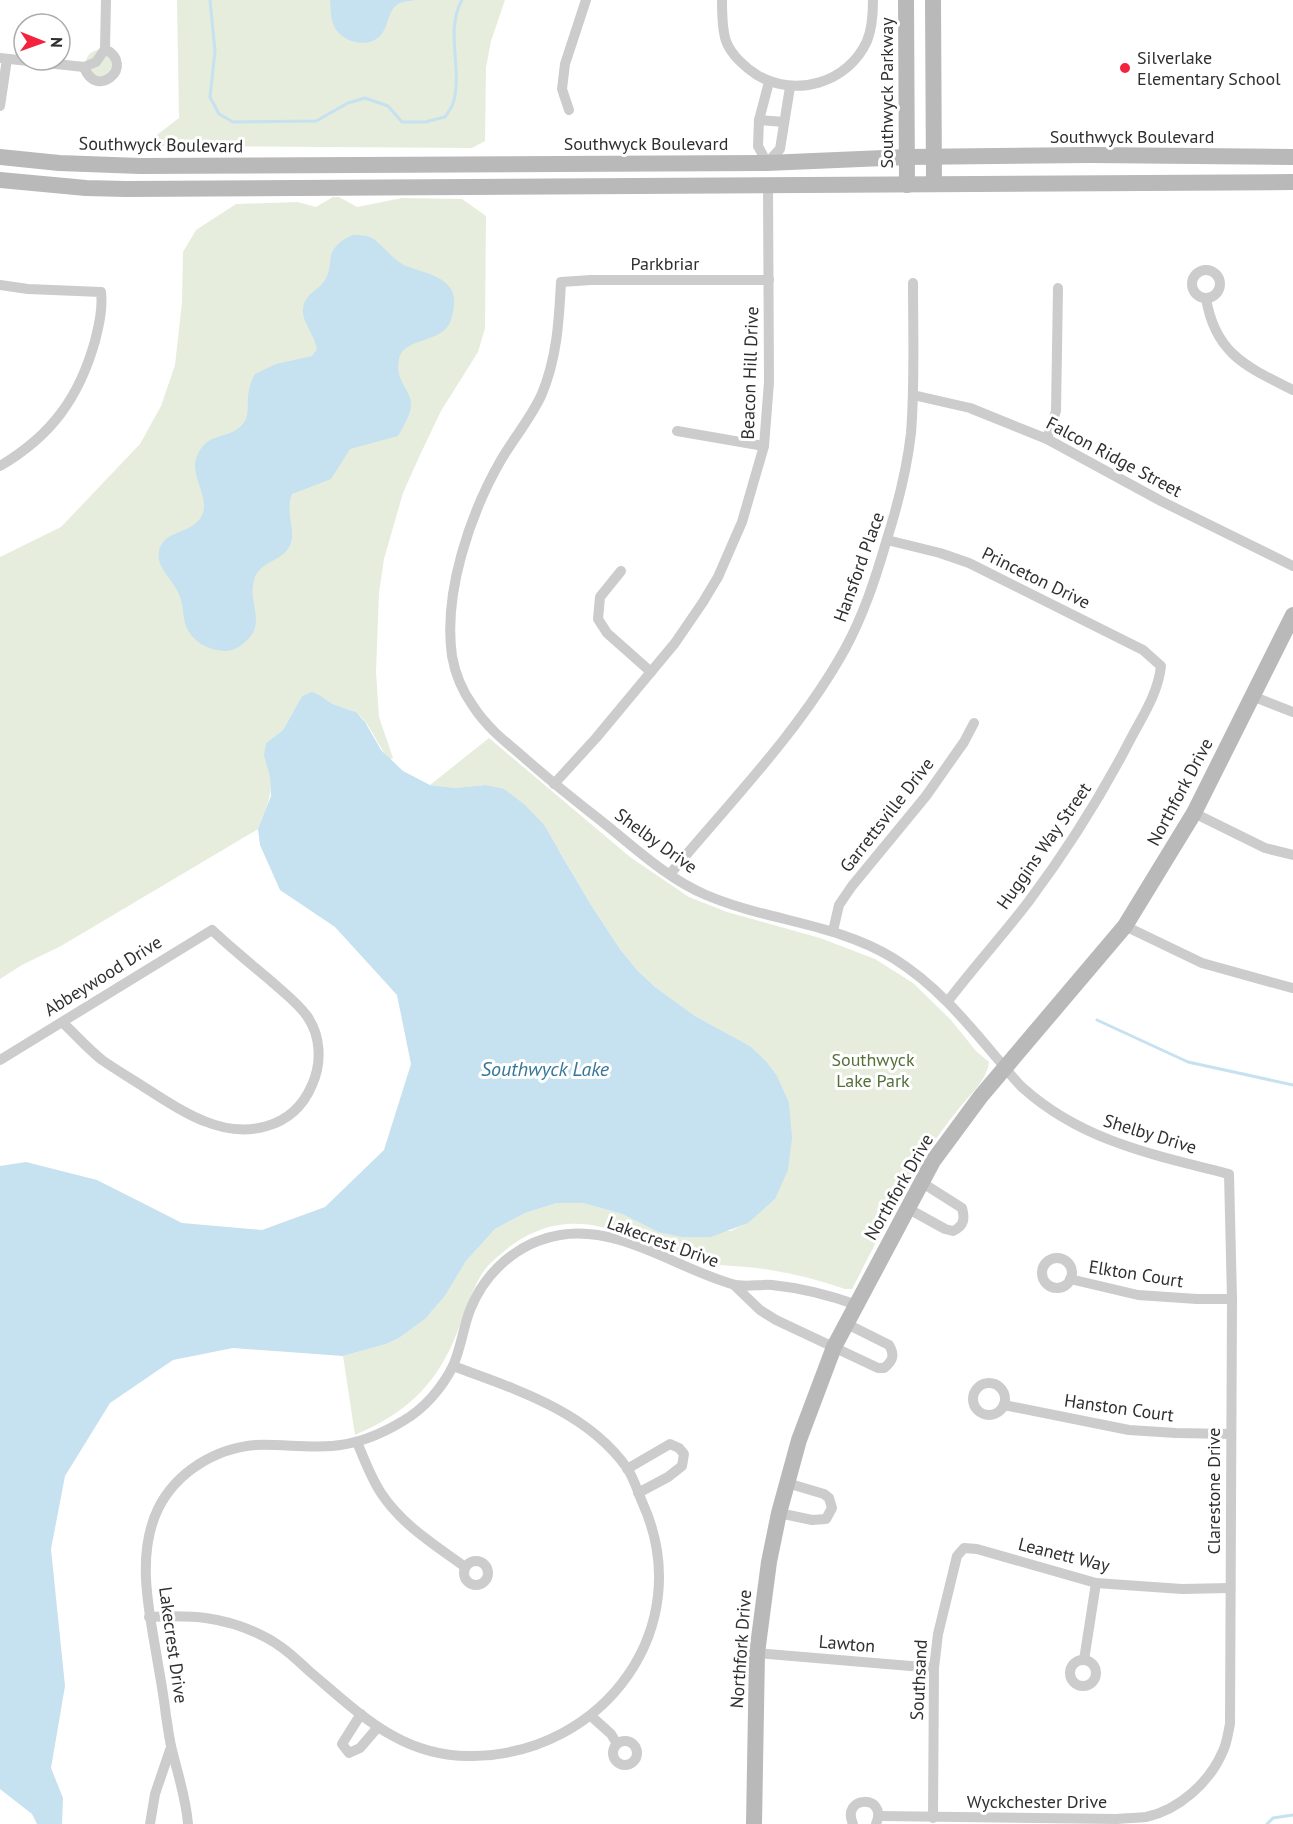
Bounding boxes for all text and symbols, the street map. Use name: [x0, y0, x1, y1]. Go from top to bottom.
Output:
north arrow: [12, 12, 72, 72]
street label: Southwyck Parkway: [875, 17, 898, 169]
text: N: [47, 37, 67, 48]
place label: Silverlake Elementary School: [1137, 46, 1281, 90]
marker: Silverlake Elementary School: [1118, 61, 1132, 75]
street label: Southwyck Boulevard: [1050, 125, 1214, 148]
street label: Southwyck Boulevard: [78, 132, 244, 157]
street label: Southwyck Boulevard: [564, 132, 728, 155]
street label: Parkbriar: [631, 252, 699, 275]
street label: Beacon Hill Drive: [736, 306, 763, 440]
street label: Falcon Ridge Street: [1042, 411, 1186, 502]
street label: Hansford Place: [828, 509, 889, 625]
street label: Princeton Drive: [978, 541, 1094, 614]
street label: Northfork Drive: [1141, 734, 1218, 850]
street label: Garrettsville Drive: [835, 753, 939, 877]
street label: Huggins Way Street: [991, 778, 1096, 914]
street label: Shelby Drive: [611, 803, 702, 878]
street label: Abbeywood Drive: [40, 930, 166, 1021]
park label: Southwyck Lake Park: [831, 1048, 915, 1092]
water label: Southwyck Lake: [481, 1056, 610, 1082]
street label: Shelby Drive: [1101, 1108, 1200, 1159]
street label: Northfork Drive: [859, 1130, 938, 1244]
street label: Lakecrest Drive: [604, 1211, 722, 1272]
street label: Elkton Court: [1087, 1255, 1185, 1292]
street label: Hanston Court: [1063, 1388, 1175, 1427]
street label: Clarestone Drive: [1202, 1428, 1225, 1555]
street label: Leanett Way: [1016, 1532, 1113, 1577]
street label: Lakecrest Drive: [154, 1585, 193, 1705]
street label: Northfork Drive: [725, 1589, 756, 1709]
street label: Lawton: [818, 1630, 876, 1657]
street label: Southsand: [905, 1639, 932, 1721]
street label: Wyckchester Drive: [967, 1790, 1107, 1813]

